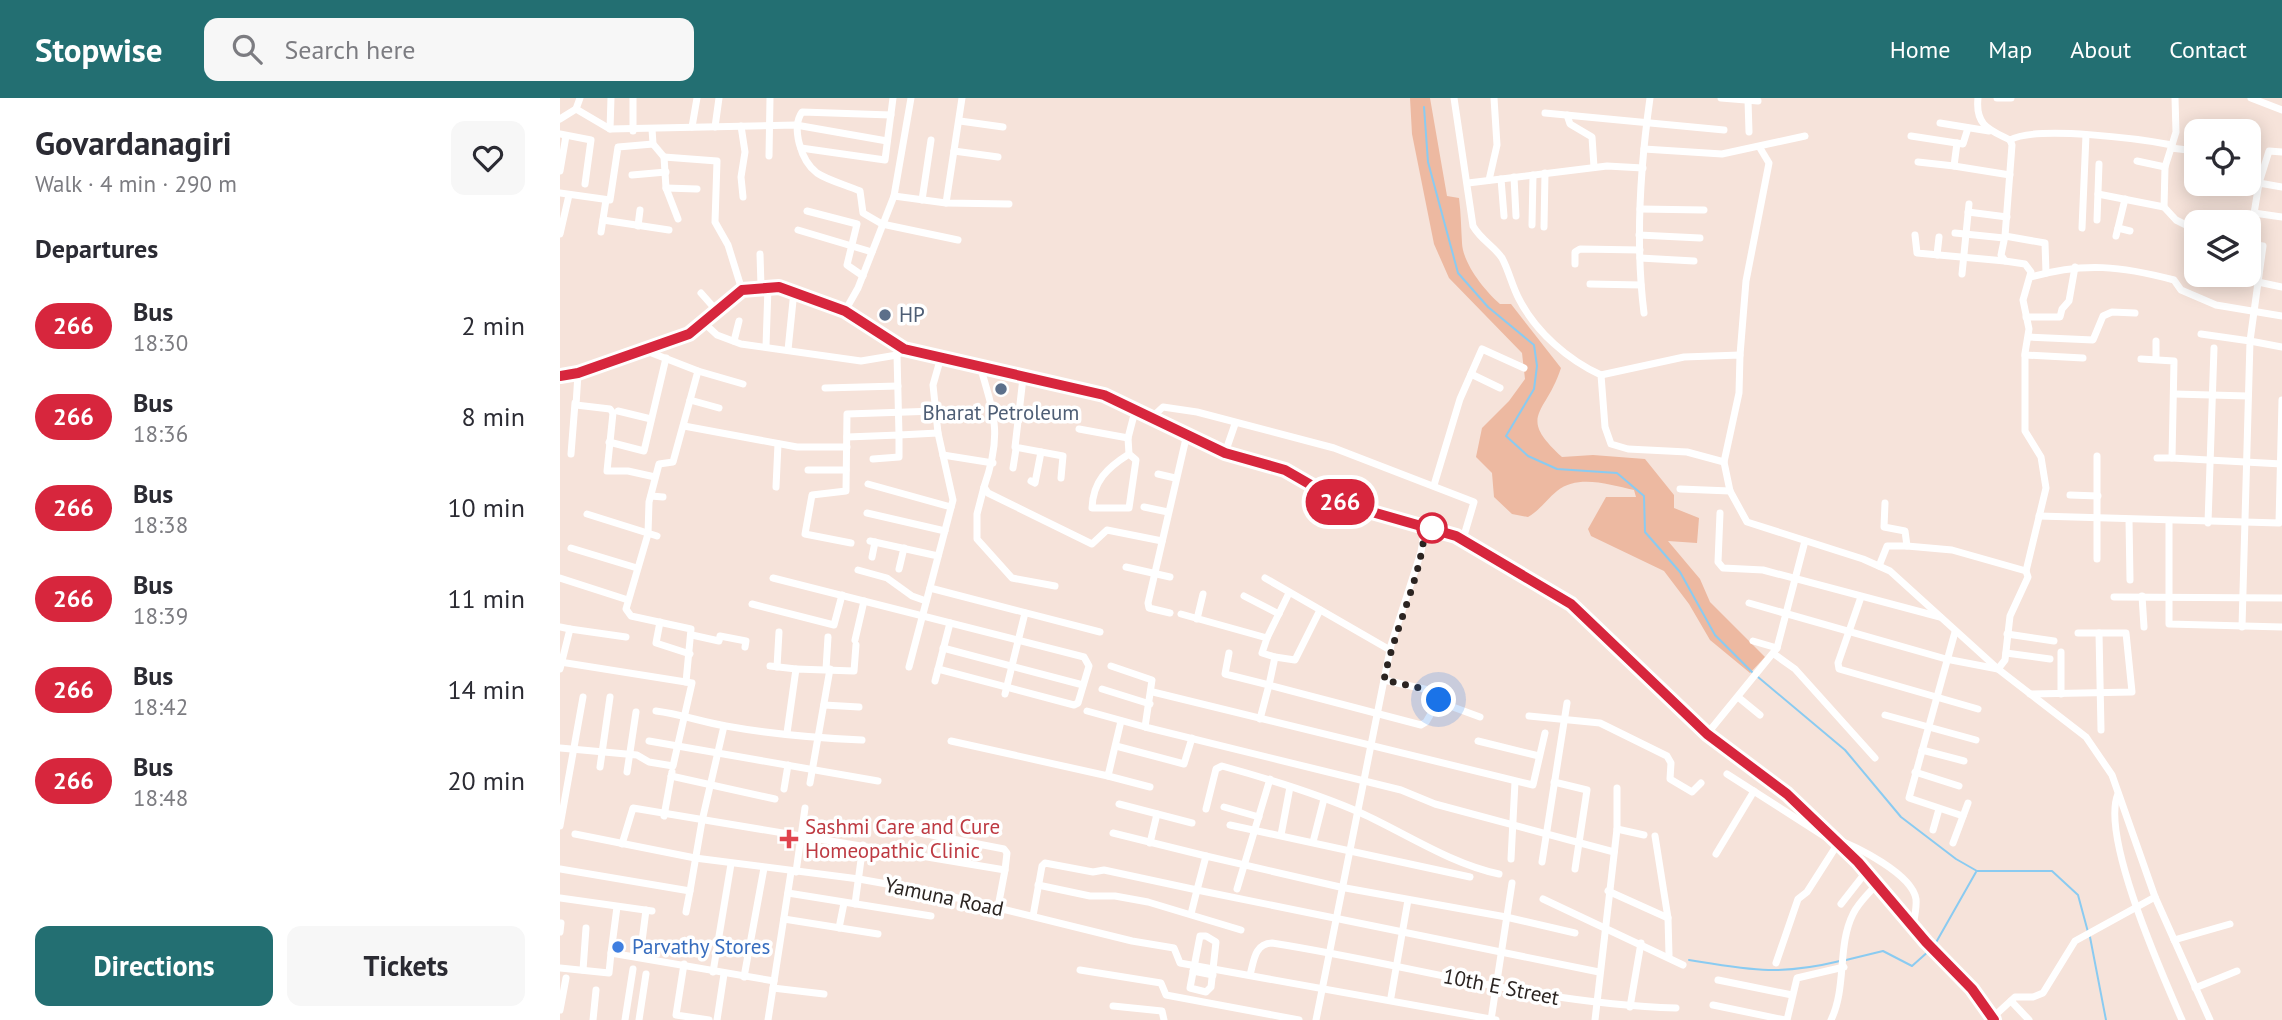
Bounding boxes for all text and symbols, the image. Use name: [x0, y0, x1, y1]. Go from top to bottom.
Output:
search box: [204, 18, 694, 81]
text: Stopwise: [35, 28, 162, 71]
icon: search: [228, 30, 266, 68]
text: Search here: [284, 33, 416, 66]
text: Home: [1890, 34, 1950, 65]
text: Map: [1988, 34, 2032, 65]
text: About: [2070, 34, 2131, 65]
text: Contact: [2169, 34, 2247, 65]
map controls: [2184, 119, 2261, 287]
button: locate: [2184, 119, 2261, 196]
text: Govardanagiri: [35, 121, 232, 164]
button: heart: [451, 121, 525, 195]
text: Walk · 4 min · 290 m: [35, 169, 237, 198]
button: layers: [2184, 210, 2261, 287]
text: Departures: [35, 232, 158, 265]
text: Bus: [133, 295, 173, 328]
place label: HP: [899, 301, 925, 328]
marker: HP: [877, 307, 893, 323]
text: 2 min: [462, 309, 525, 342]
text: 266: [53, 310, 94, 341]
text: 18:30: [133, 328, 188, 357]
marker: Bharat Petroleum: [993, 381, 1009, 397]
text: Bus: [133, 386, 173, 419]
place label: Bharat Petroleum: [923, 399, 1079, 426]
text: 8 min: [462, 400, 525, 433]
text: 266: [53, 401, 94, 432]
text: 18:36: [133, 419, 188, 448]
text: Bus: [133, 477, 173, 510]
line badge: 266: [1300, 479, 1380, 525]
text: 266: [1320, 486, 1360, 517]
text: 10 min: [447, 491, 525, 524]
text: 266: [53, 492, 94, 523]
text: 18:38: [133, 510, 188, 539]
unlabelled marker: [1417, 513, 1447, 543]
text: Bus: [133, 568, 173, 601]
text: 11 min: [447, 582, 525, 615]
text: 266: [53, 583, 94, 614]
text: 18:39: [133, 601, 188, 630]
text: Bus: [133, 659, 173, 692]
text: 14 min: [447, 673, 525, 706]
text: 266: [53, 674, 94, 705]
your location: [1421, 682, 1456, 717]
text: 18:42: [133, 692, 188, 721]
text: Bus: [133, 750, 173, 783]
text: 20 min: [447, 764, 525, 797]
text: 266: [53, 765, 94, 796]
text: 18:48: [133, 783, 188, 812]
place label: Sashmi Care and Cure Homeopathic Clinic: [805, 813, 1000, 864]
marker: Sashmi Care and Cure Homeopathic Clinic: [779, 829, 799, 849]
street label: Yamuna Road: [882, 871, 1006, 922]
button: Directions: [35, 926, 273, 1006]
button: Tickets: [287, 926, 525, 1006]
place label: Parvathy Stores: [632, 933, 770, 960]
marker: Parvathy Stores: [610, 939, 626, 955]
street label: 10th E Street: [1441, 962, 1561, 1011]

